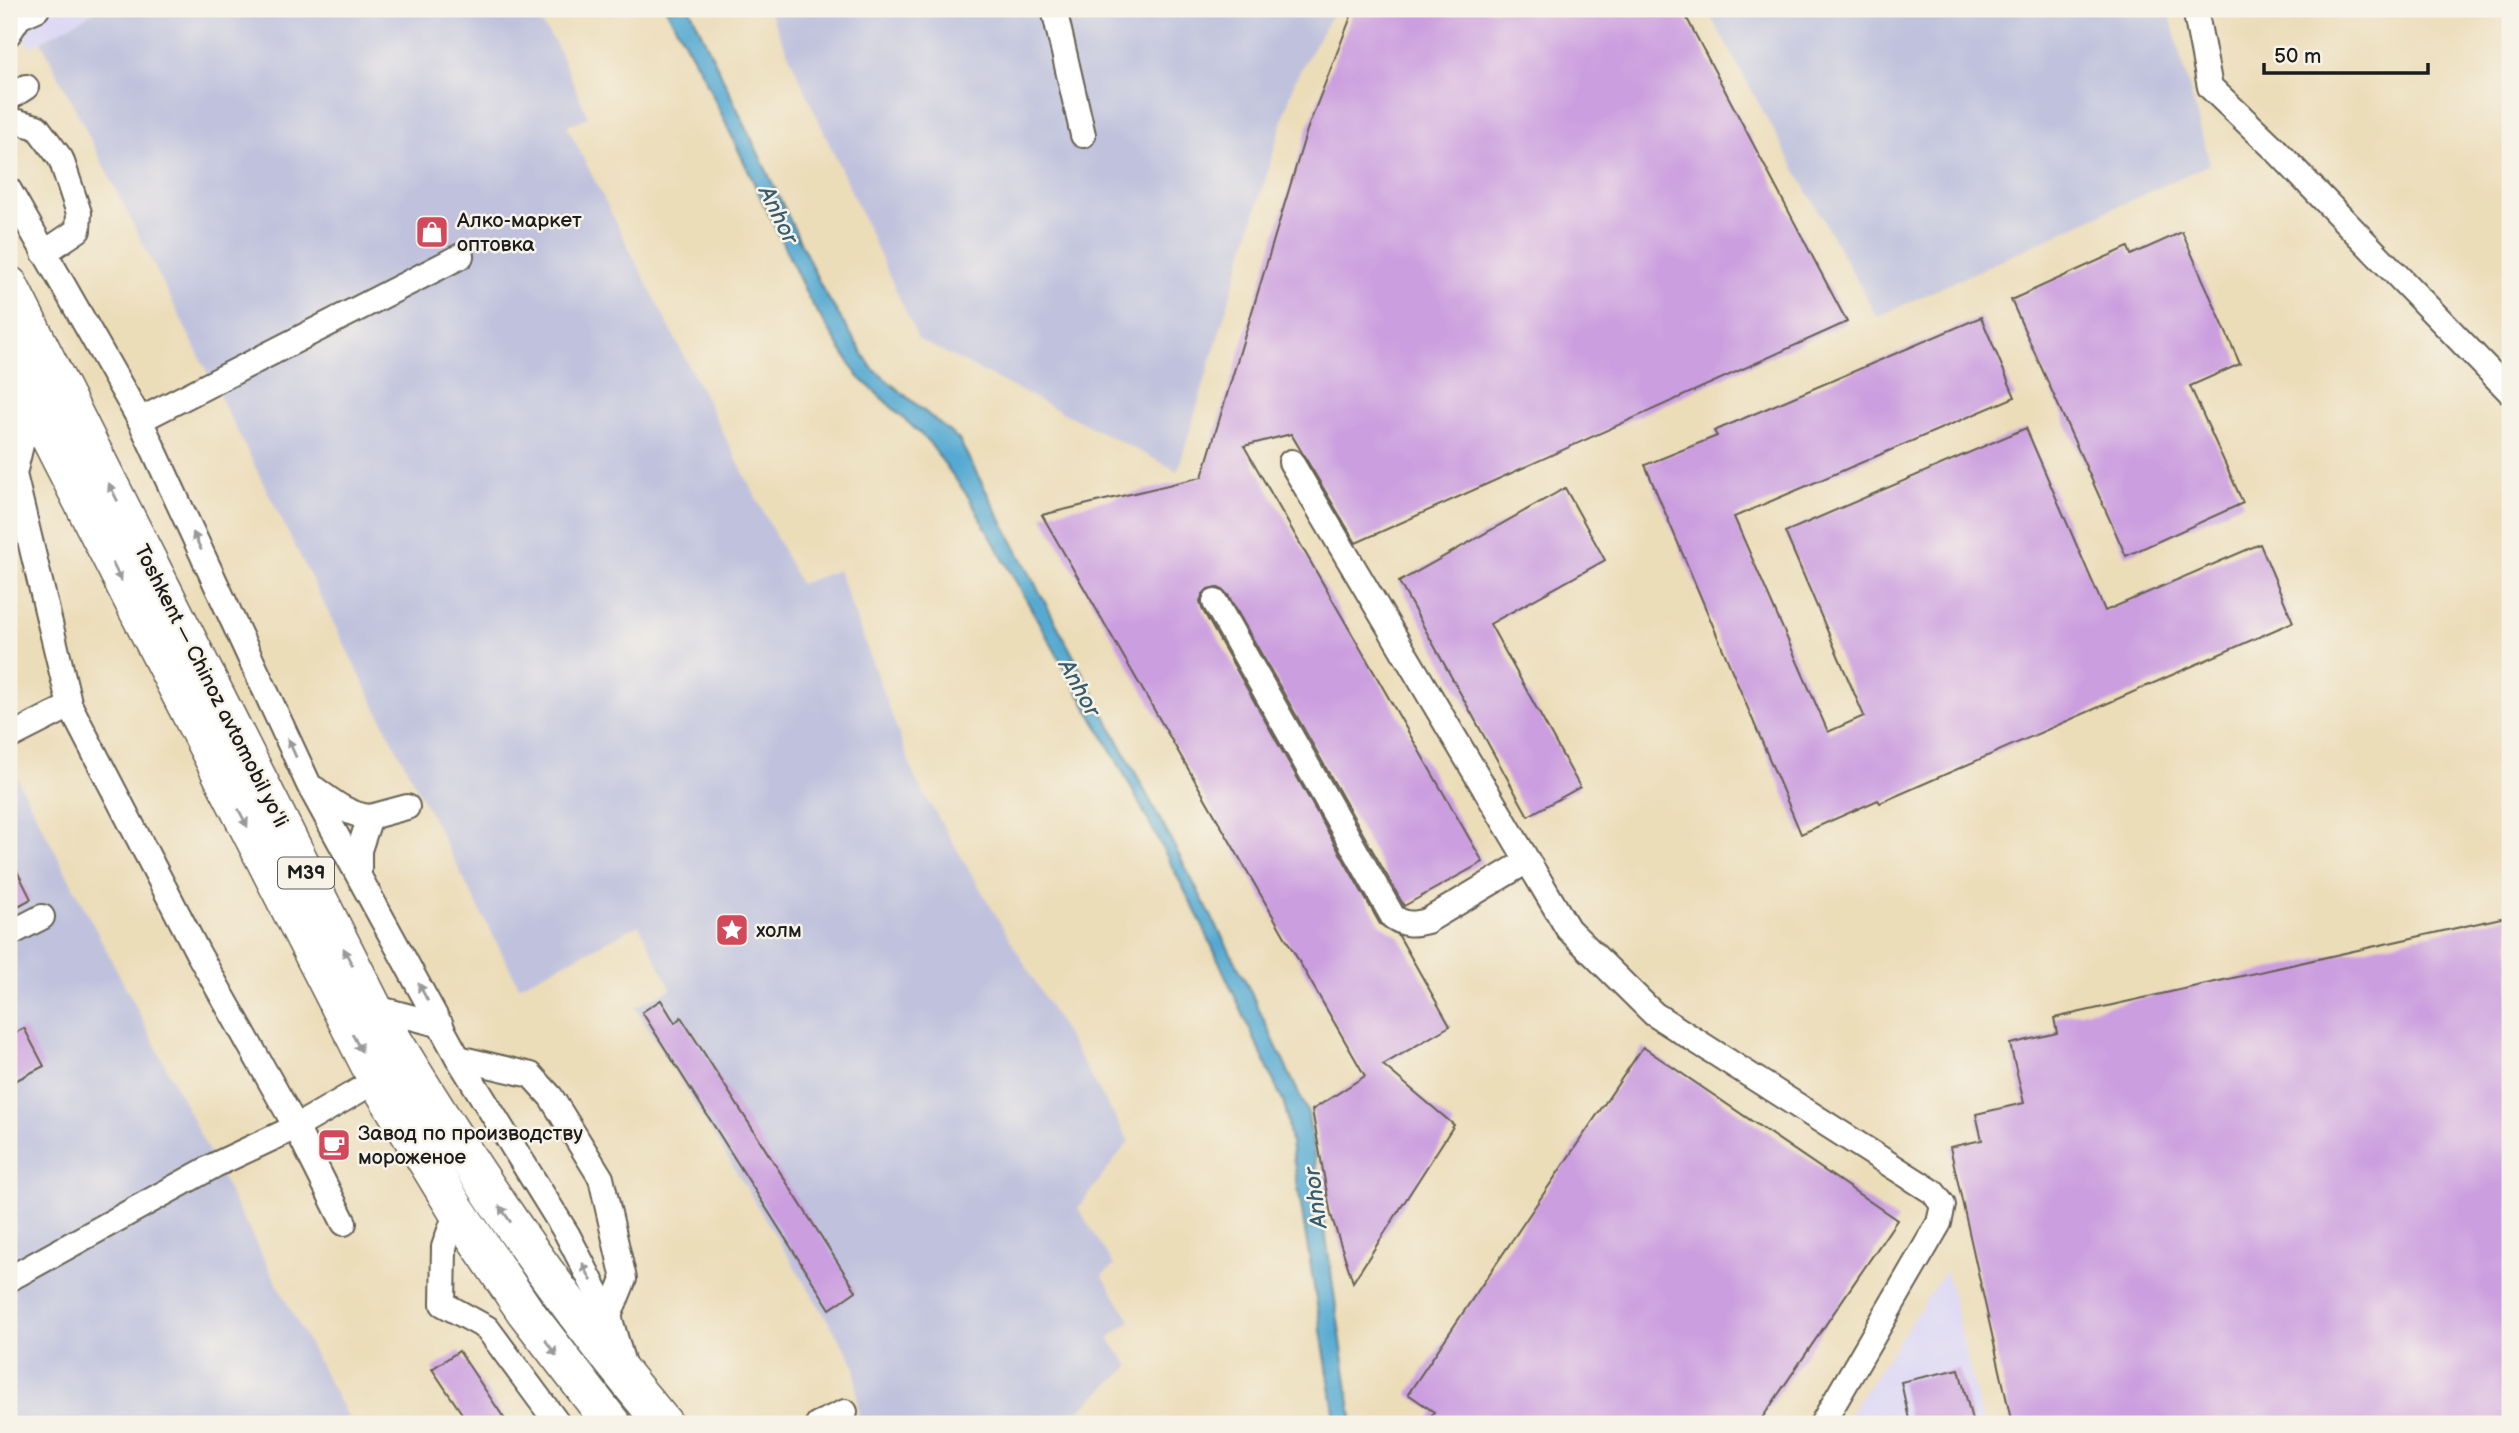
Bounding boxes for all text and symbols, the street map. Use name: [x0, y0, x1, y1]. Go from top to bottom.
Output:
scale bar: [2264, 32, 2428, 76]
text: 50 m: [2274, 44, 2321, 69]
water label: Anhor: [752, 180, 805, 250]
place label: Алко-маркет оптовка: [456, 208, 582, 257]
shop icon: Алко-маркет оптовка: [413, 213, 451, 251]
one-way arrow: [108, 482, 119, 502]
one-way arrow: [192, 531, 203, 551]
street label: Toshkent — Chinoz avtomobil yoʻli: [129, 540, 293, 832]
one-way arrow: [112, 562, 123, 582]
water label: Anhor: [1051, 654, 1107, 723]
one-way arrow: [286, 738, 298, 758]
one-way arrow: [237, 808, 248, 828]
road number: M39: [278, 858, 334, 888]
place icon: холм: [713, 911, 751, 949]
place label: холм: [756, 918, 802, 943]
one-way arrow: [342, 947, 354, 967]
one-way arrow: [417, 982, 429, 1001]
one-way arrow: [351, 1033, 363, 1053]
place label: Завод по производству мороженое: [358, 1121, 583, 1170]
cafe icon: Завод по производству мороженое: [315, 1126, 353, 1164]
water label: Anhor: [1298, 1164, 1334, 1231]
one-way arrow: [498, 1205, 512, 1223]
one-way arrow: [581, 1263, 593, 1282]
one-way arrow: [544, 1339, 558, 1357]

